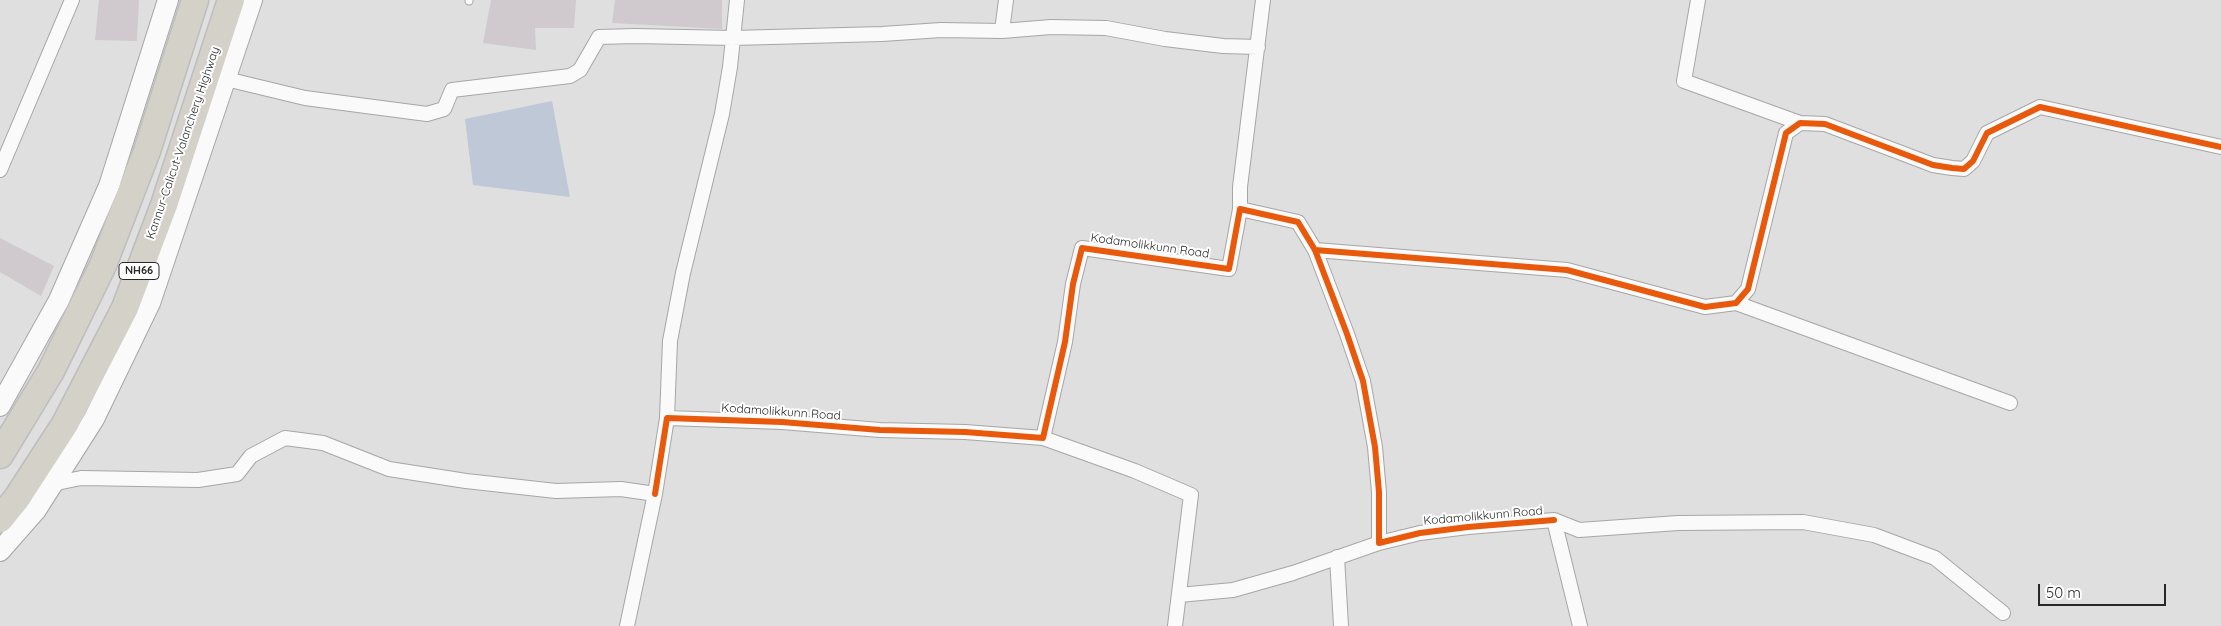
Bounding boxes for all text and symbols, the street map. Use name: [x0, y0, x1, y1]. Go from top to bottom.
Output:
street label: Kannur-Calicut-Valanchery Highway: [143, 45, 223, 241]
street label: Kodamolikkunn Road: [1090, 231, 1210, 261]
road number: NH66: [119, 262, 159, 280]
street label: Kodamolikkunn Road: [721, 401, 841, 423]
street label: Kodamolikkunn Road: [1423, 504, 1543, 528]
scale bar: [2041, 574, 2168, 606]
text: 50 m: [2046, 583, 2081, 602]

